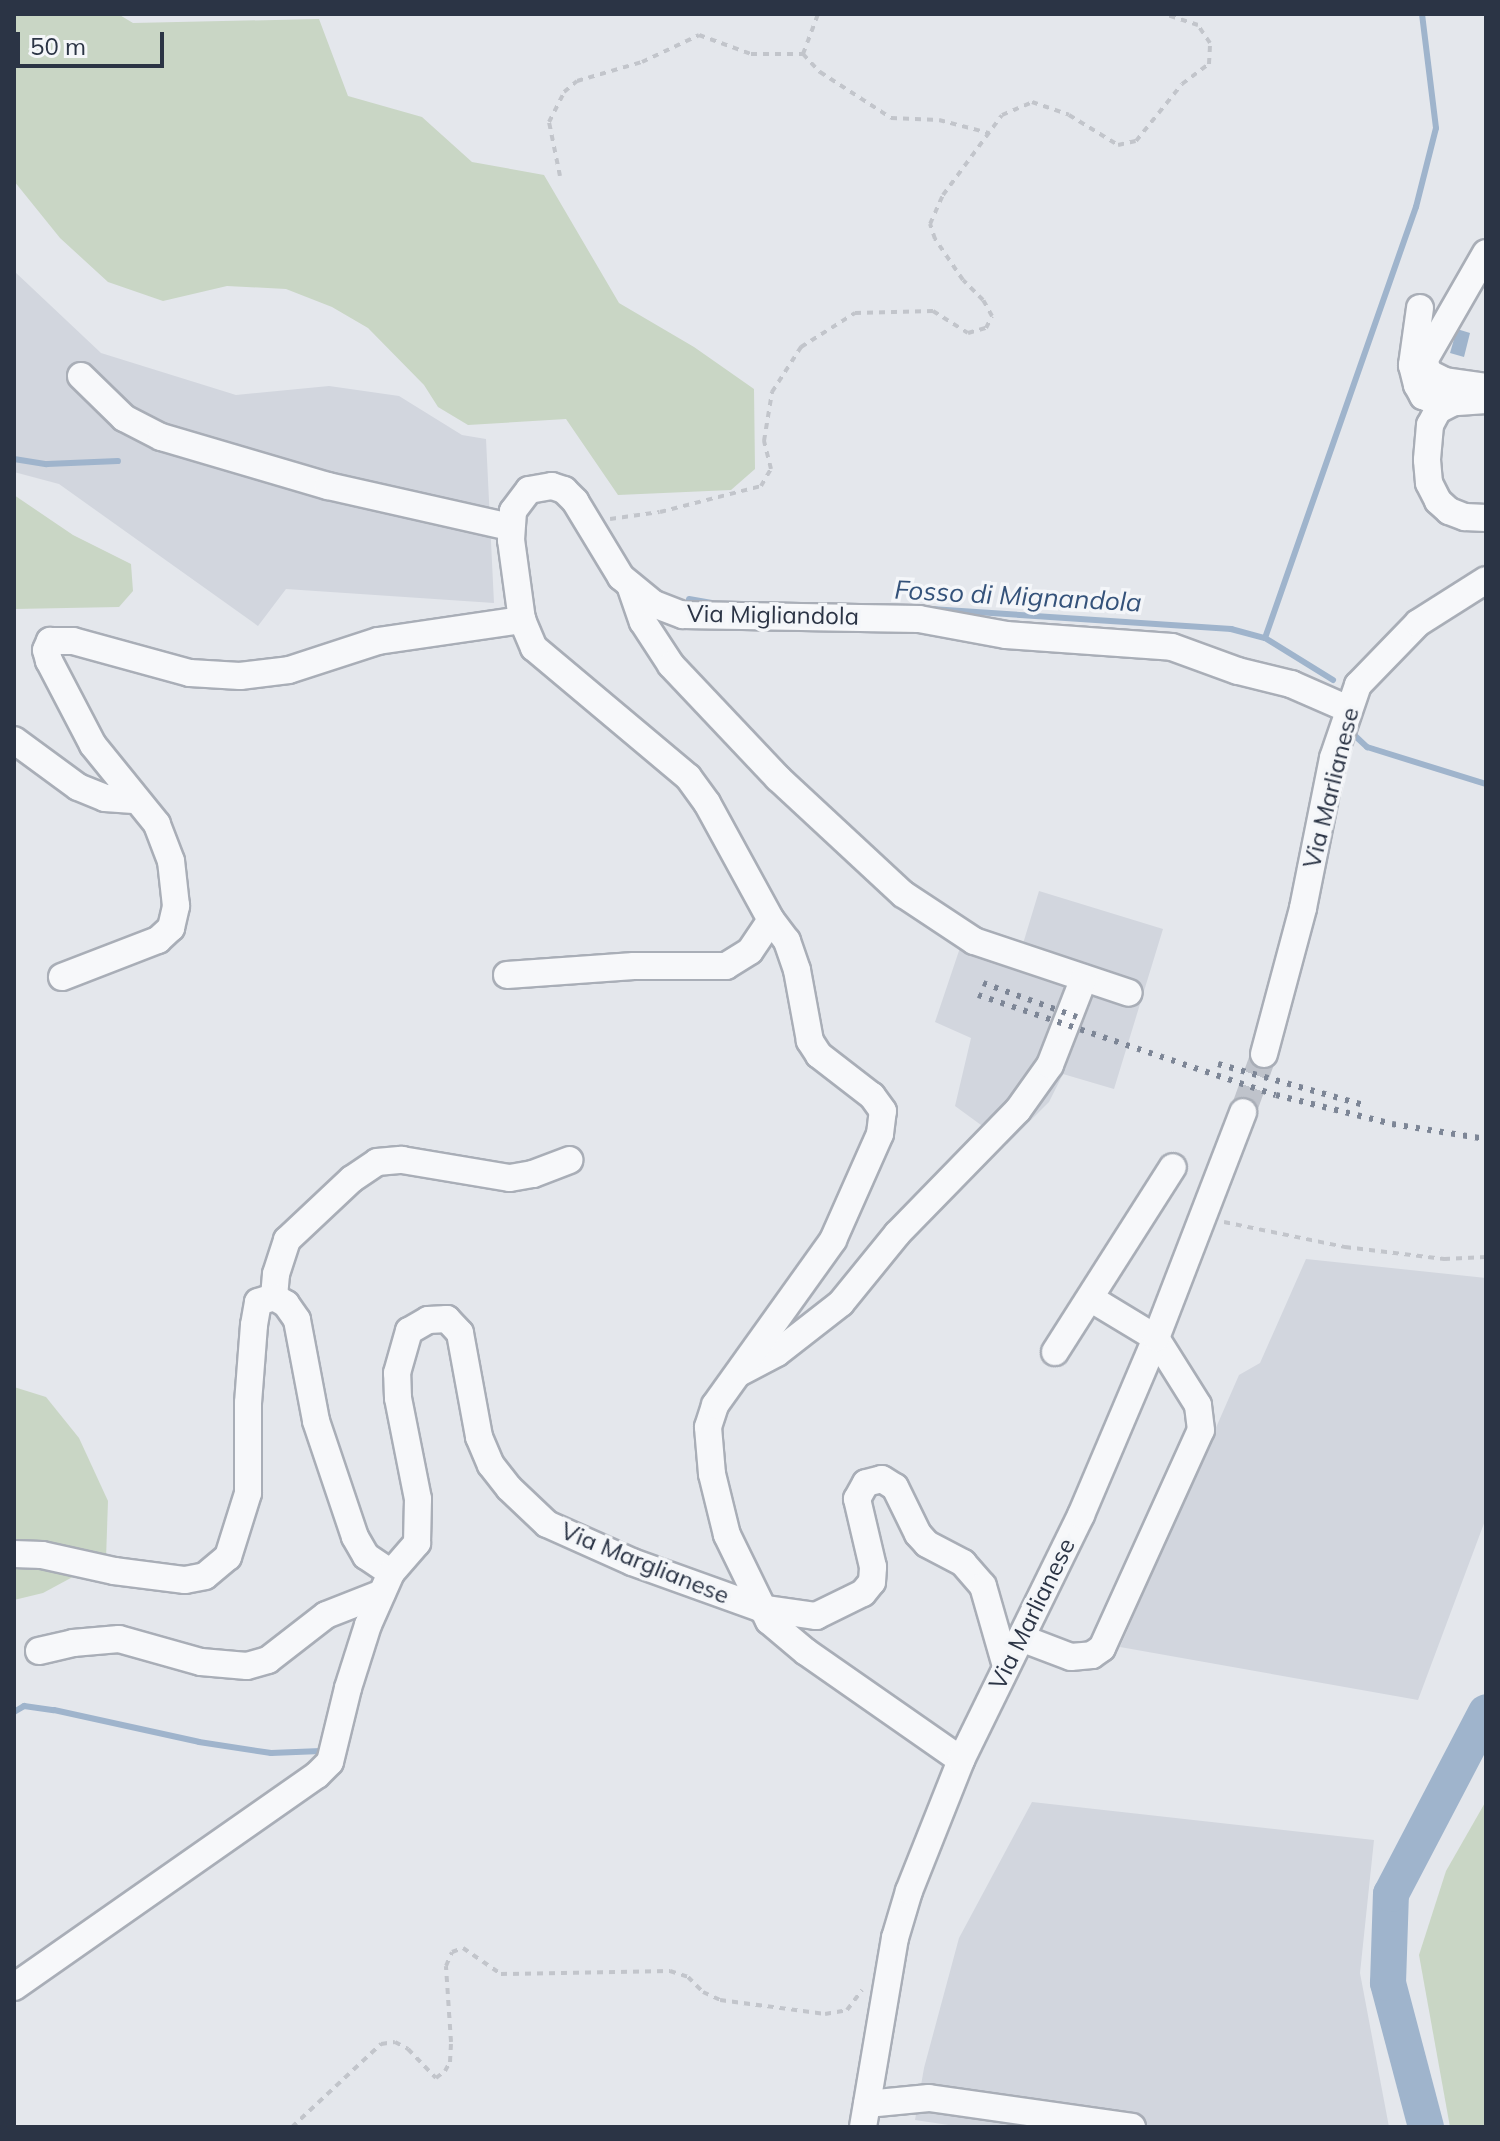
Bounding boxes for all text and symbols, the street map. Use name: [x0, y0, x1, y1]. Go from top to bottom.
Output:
scale bar: [20, 16, 168, 66]
text: 50 m: [30, 31, 86, 61]
water label: Fosso di Mignandola: [894, 574, 1142, 618]
street label: Via Migliandola: [687, 599, 859, 631]
street label: Via Marlianese: [1297, 705, 1365, 871]
street label: Via Marglianese: [557, 1516, 733, 1610]
street label: Via Marlianese: [983, 1534, 1081, 1694]

